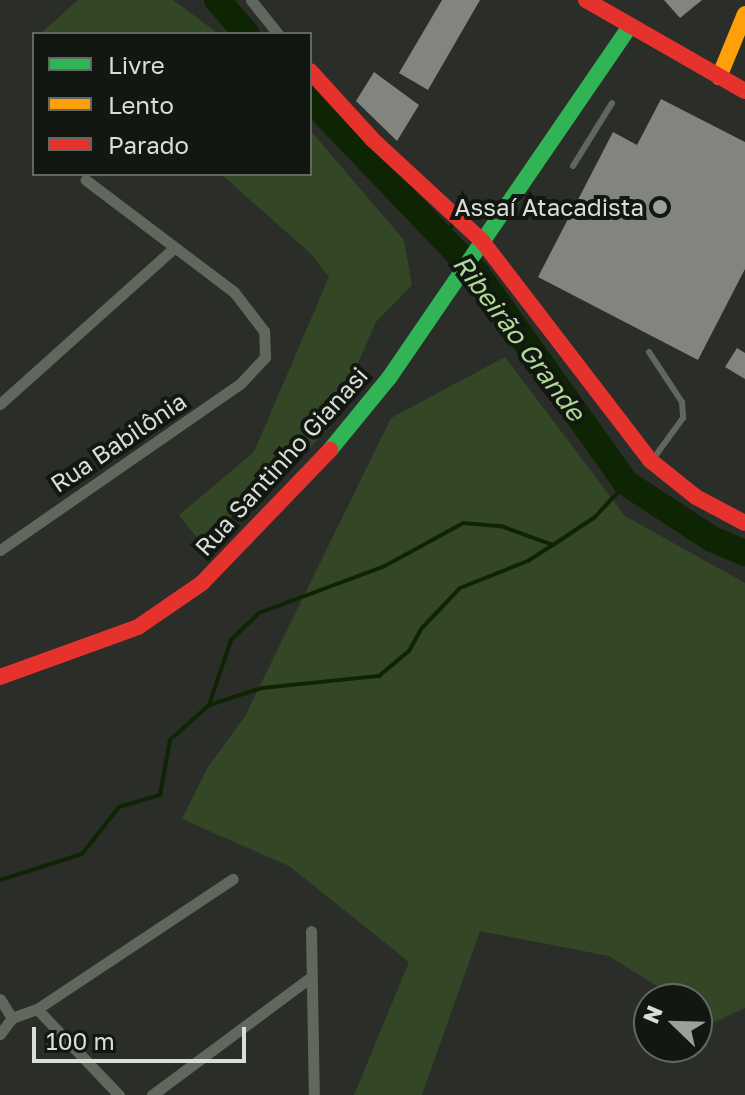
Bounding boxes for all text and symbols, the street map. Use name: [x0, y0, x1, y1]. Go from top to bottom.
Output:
legend: [32, 32, 312, 176]
text: Livre: [108, 50, 165, 79]
text: Lento: [108, 90, 174, 119]
text: Parado: [108, 130, 189, 159]
place label: Assaí Atacadista: [455, 193, 644, 221]
marker: Assaí Atacadista: [651, 198, 669, 216]
water label: Ribeirão Grande: [447, 249, 591, 427]
street label: Rua Santinho Gianasi: [189, 361, 373, 561]
street label: Rua Babilônia: [45, 386, 191, 498]
north arrow: [633, 983, 713, 1063]
text: N: [637, 1001, 668, 1027]
scale bar: [36, 1011, 250, 1061]
text: 100 m: [46, 1026, 115, 1055]

